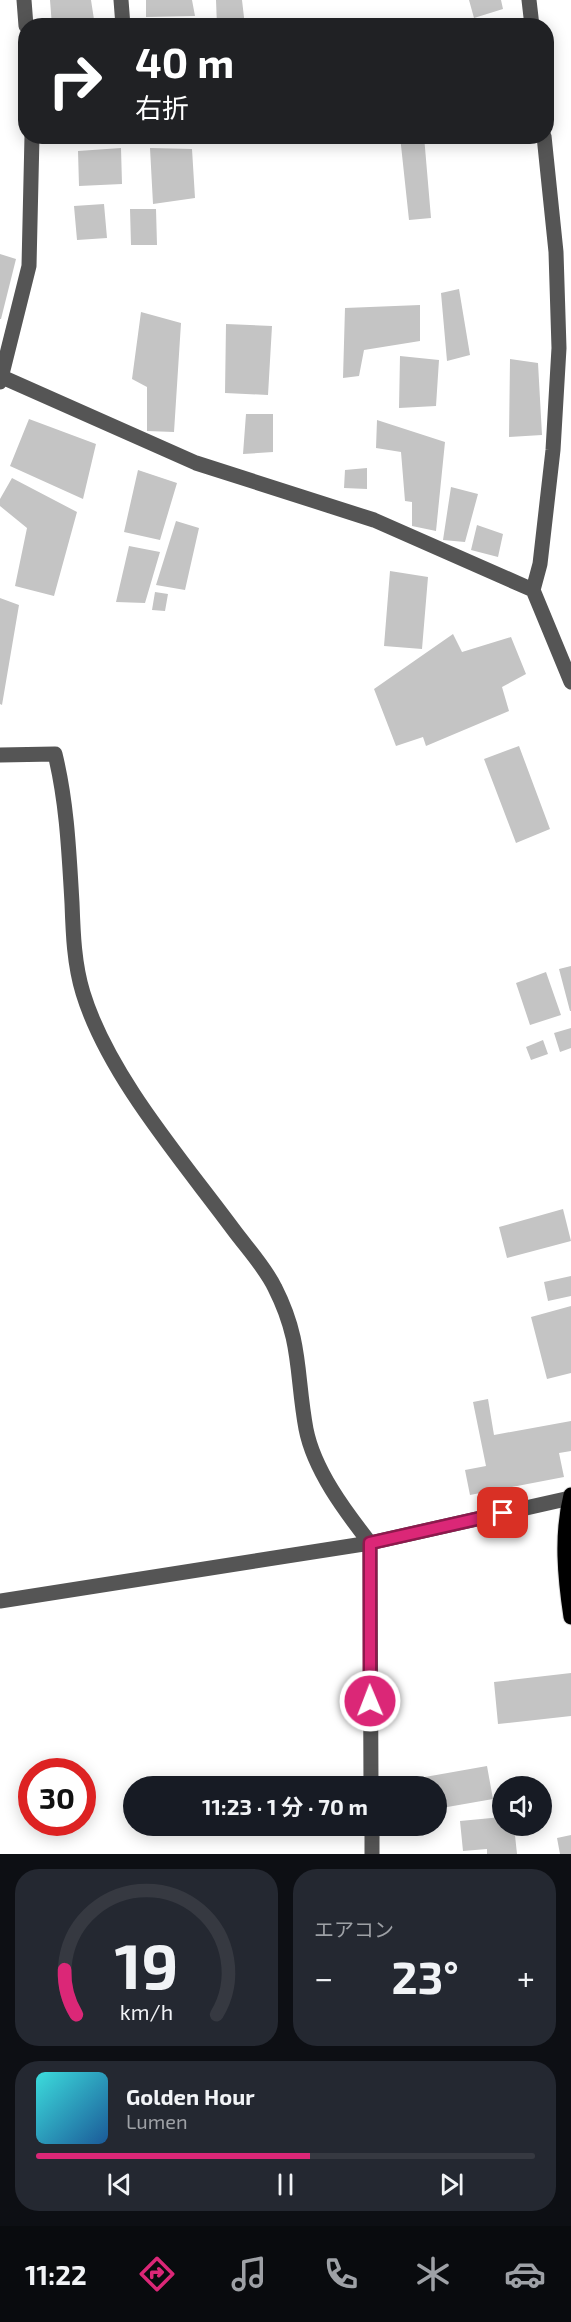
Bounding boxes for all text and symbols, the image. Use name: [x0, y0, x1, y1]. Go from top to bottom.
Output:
text: 40 m: [135, 36, 234, 86]
icon: right: [36, 42, 114, 120]
text: 右折: [135, 91, 189, 123]
pin: [477, 1487, 528, 1538]
icon: arrive: [486, 1496, 519, 1529]
position arrow: [338, 1669, 402, 1733]
speed limit sign: 30: [18, 1758, 96, 1836]
map controls: [492, 1776, 552, 1836]
button: sound: [492, 1776, 552, 1836]
text: 11:23 · 1 分 · 70 m: [202, 1793, 368, 1819]
text: エアコン: [314, 1917, 394, 1941]
text: 19: [115, 1927, 178, 2002]
text: 23°: [391, 1949, 459, 2003]
text: −: [314, 1957, 333, 1997]
text: +: [517, 1957, 535, 1997]
text: km/h: [120, 1999, 173, 2024]
text: Golden Hour: [126, 2083, 255, 2109]
text: Lumen: [126, 2109, 188, 2133]
icon: previous: [103, 2168, 136, 2201]
icon: pause: [269, 2168, 302, 2201]
icon: next: [435, 2168, 468, 2201]
icon: directions: [136, 2253, 178, 2295]
icon: music: [228, 2253, 270, 2295]
icon: phone: [320, 2253, 362, 2295]
icon: climate: [412, 2253, 454, 2295]
icon: car: [504, 2253, 546, 2295]
text: 11:22: [25, 2258, 87, 2290]

